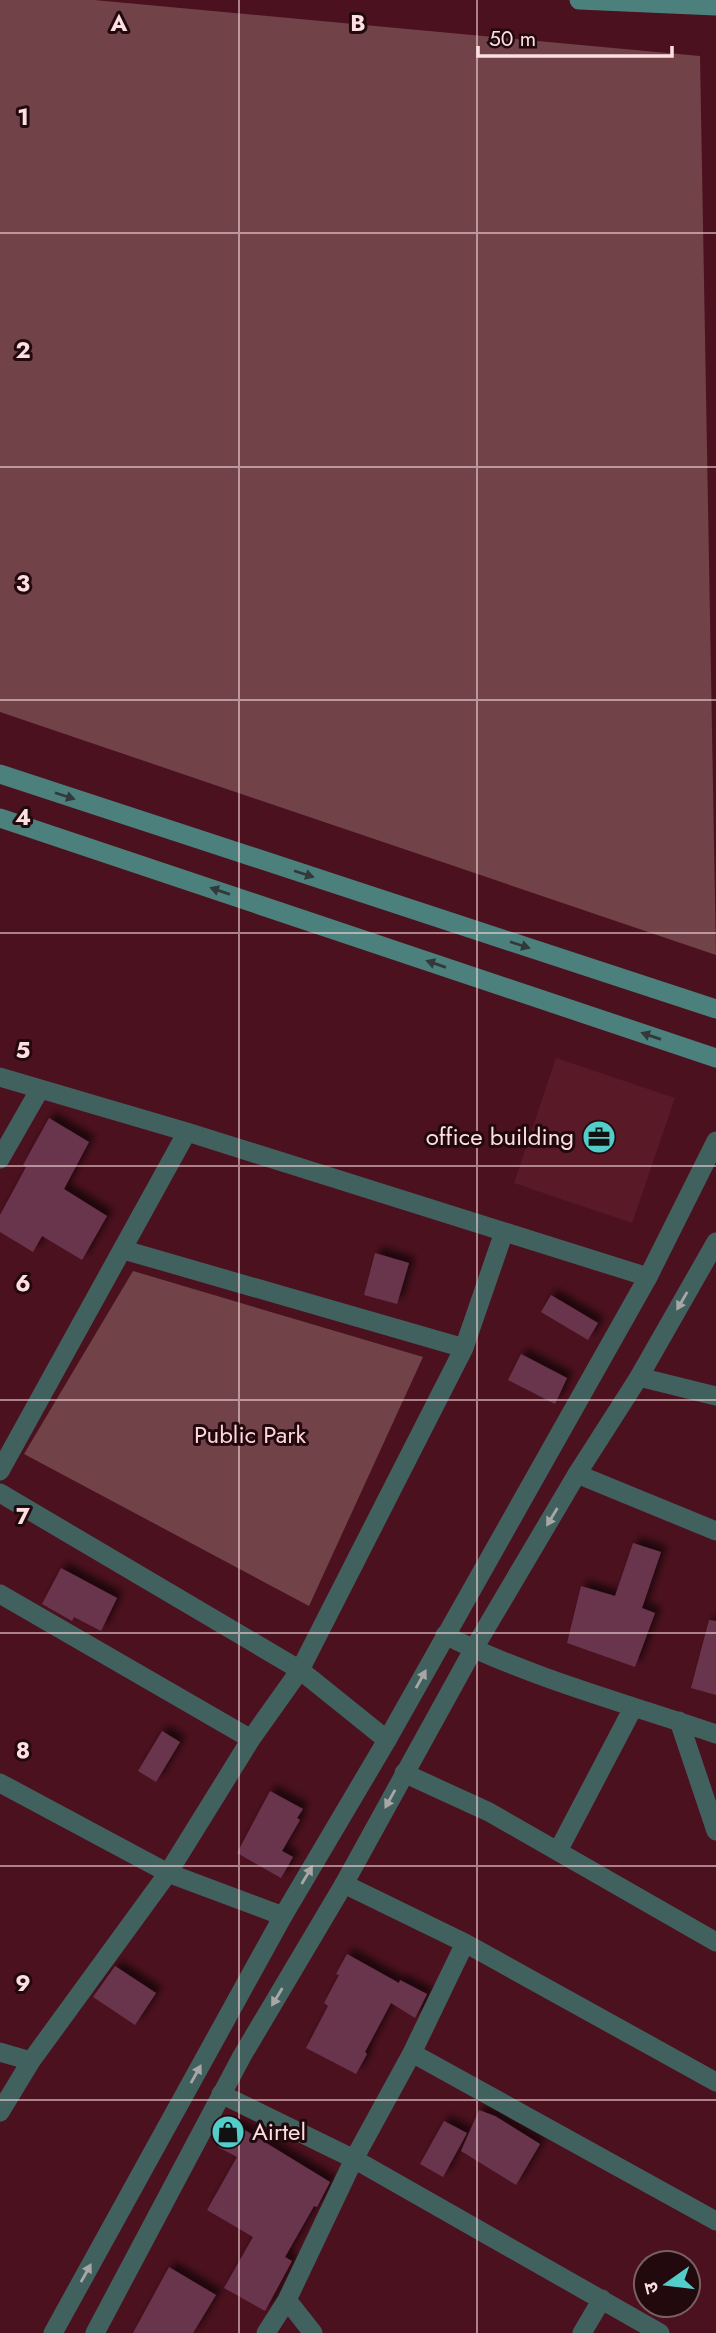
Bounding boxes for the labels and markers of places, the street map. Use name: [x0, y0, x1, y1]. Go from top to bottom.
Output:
office icon: office building: [580, 1118, 618, 1156]
place label: office building: [426, 1119, 574, 1154]
shop icon: Airtel: [209, 2113, 247, 2151]
place label: Airtel: [252, 2114, 306, 2149]

